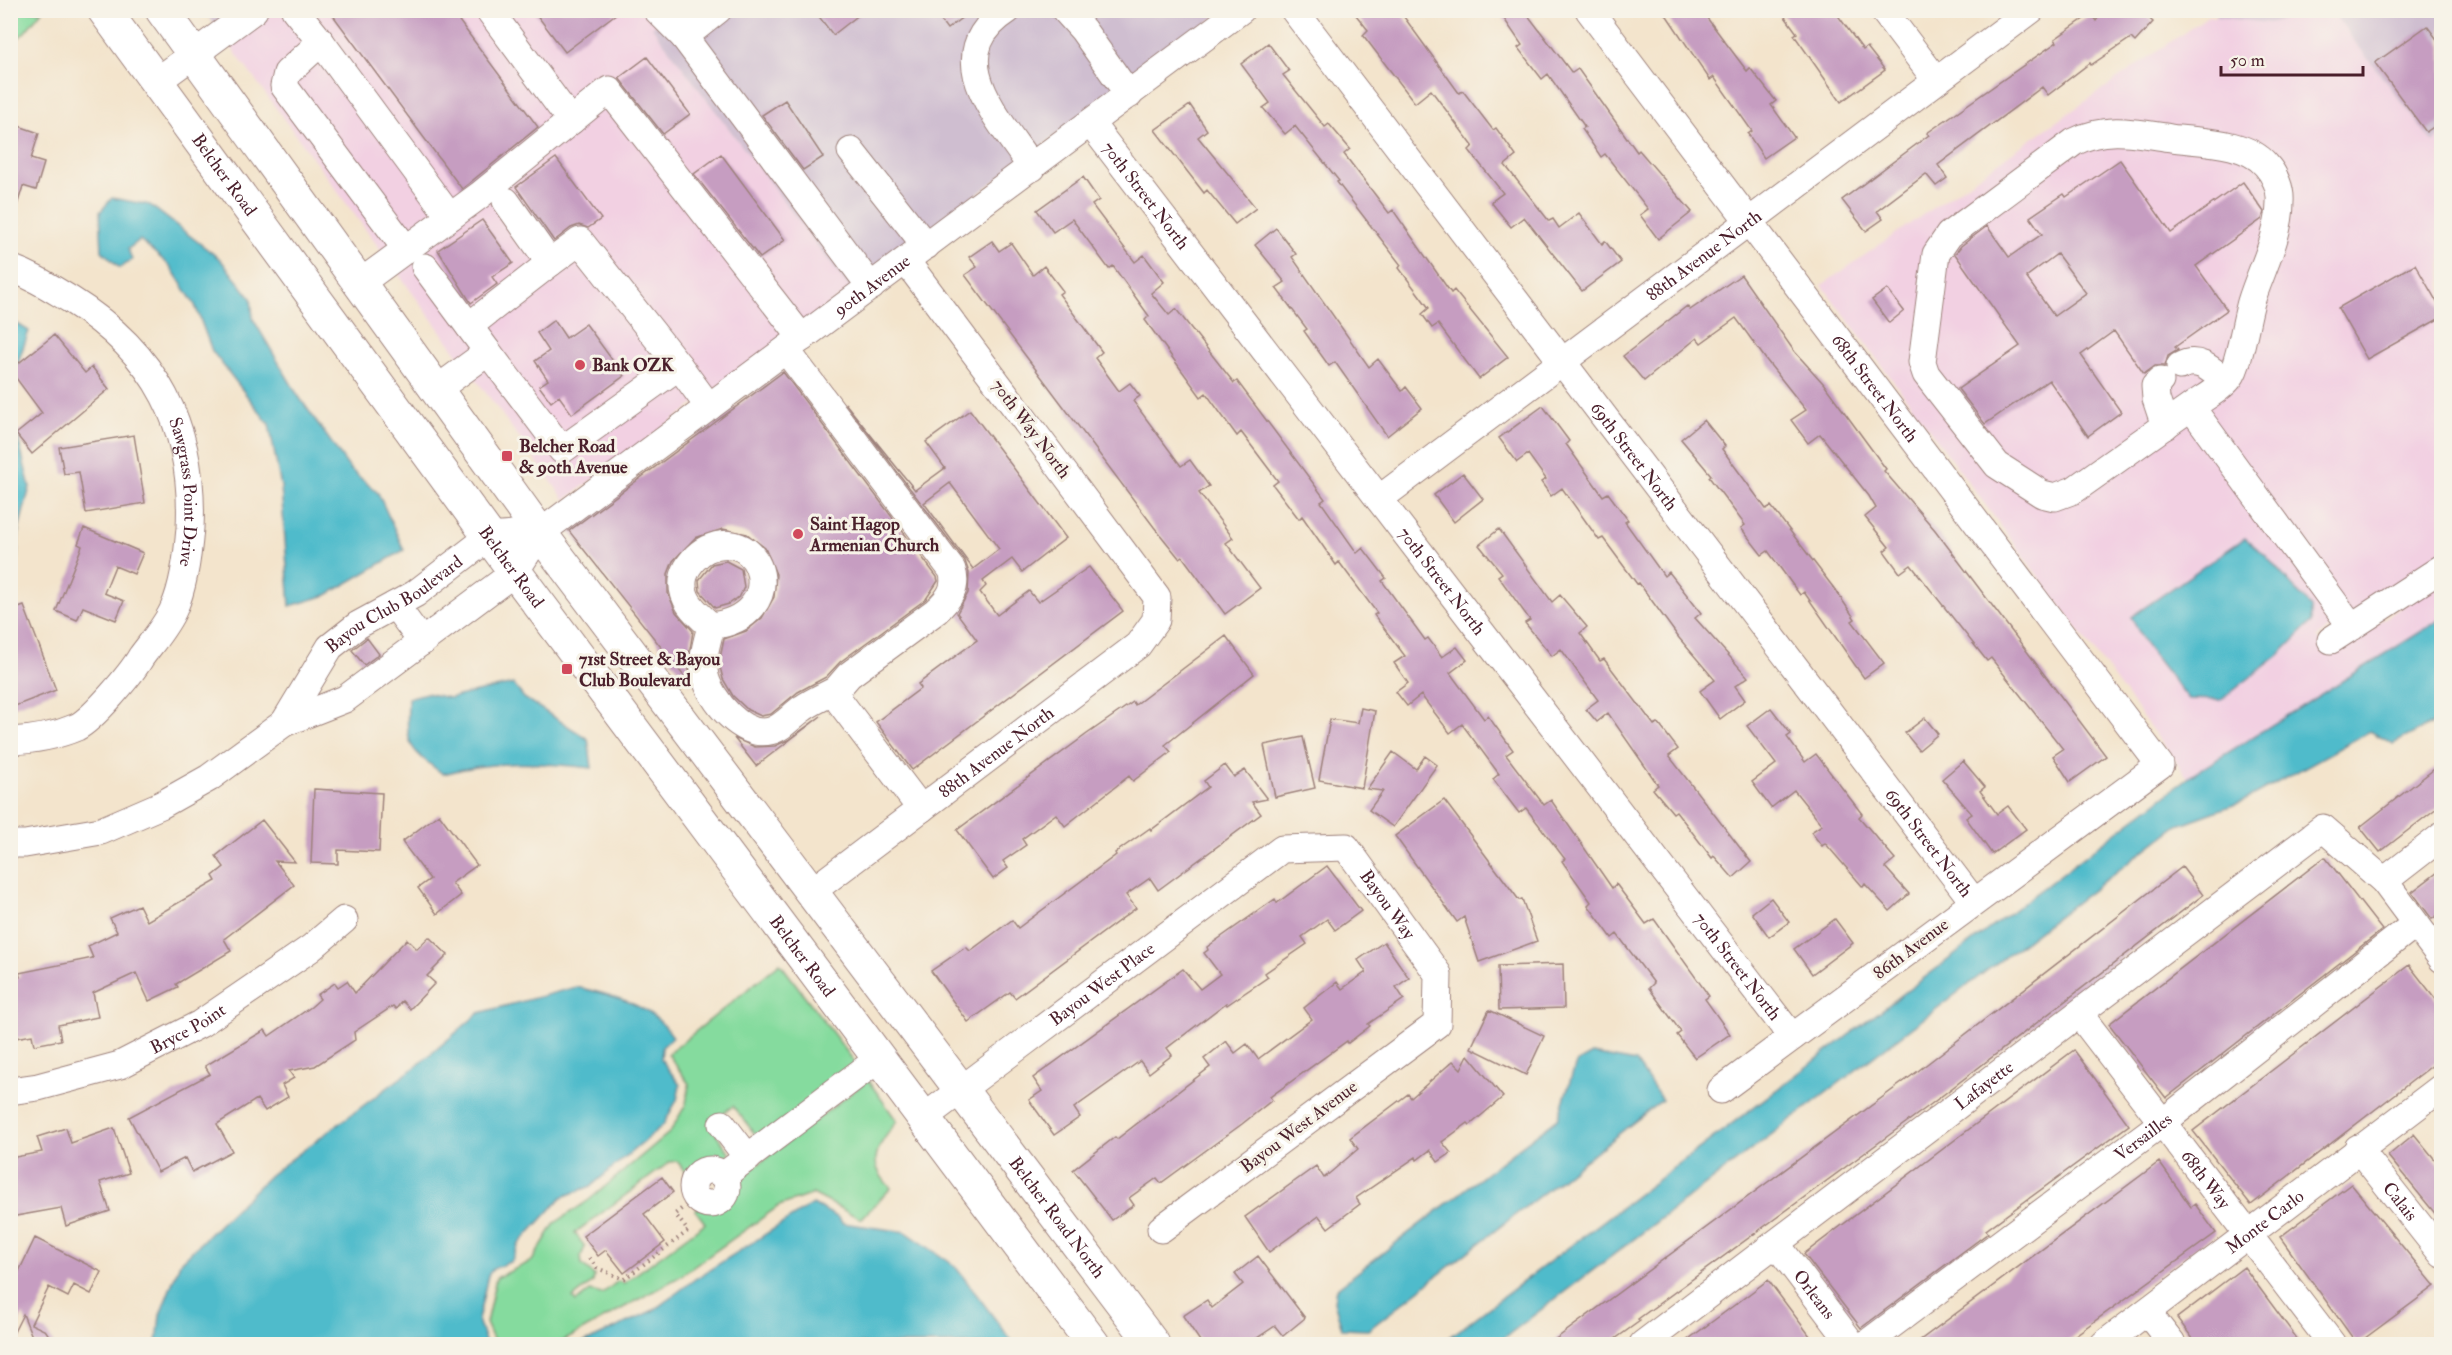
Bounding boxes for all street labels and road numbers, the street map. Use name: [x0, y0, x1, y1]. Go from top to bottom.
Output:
street label: Belcher Road: [187, 129, 262, 220]
street label: 70th Street North: [1097, 137, 1195, 254]
street label: 88th Avenue North: [1642, 204, 1766, 306]
street label: 90th Avenue: [828, 249, 915, 322]
street label: 68th Street North: [1826, 329, 1924, 447]
street label: 70th Way North: [986, 375, 1076, 484]
street label: 69th Street North: [1585, 397, 1683, 516]
street label: Sawgrass Point Drive: [163, 414, 202, 569]
street label: Belcher Road: [474, 521, 549, 613]
street label: 70th Street North: [1393, 522, 1491, 640]
street label: Bayou Club Boulevard: [320, 550, 467, 658]
street label: 88th Avenue North: [934, 701, 1059, 803]
street label: 69th Street North: [1880, 784, 1978, 902]
street label: Bayou Way: [1355, 865, 1421, 945]
street label: 70th Street North: [1689, 908, 1787, 1025]
street label: Belcher Road: [764, 911, 841, 1002]
street label: 86th Avenue: [1869, 913, 1954, 985]
street label: Bayou West Place: [1045, 937, 1160, 1031]
street label: Bryce Point: [146, 998, 230, 1059]
street label: Lafayette: [1950, 1055, 2018, 1115]
street label: Bayou West Avenue: [1236, 1075, 1362, 1179]
street label: Versailles: [2110, 1108, 2177, 1166]
street label: 68th Way: [2176, 1145, 2236, 1214]
street label: Belcher Road North: [1004, 1152, 1111, 1283]
street label: Calais: [2378, 1177, 2423, 1225]
street label: Monte Carlo: [2221, 1184, 2309, 1259]
street label: Orleans: [1788, 1265, 1841, 1324]

